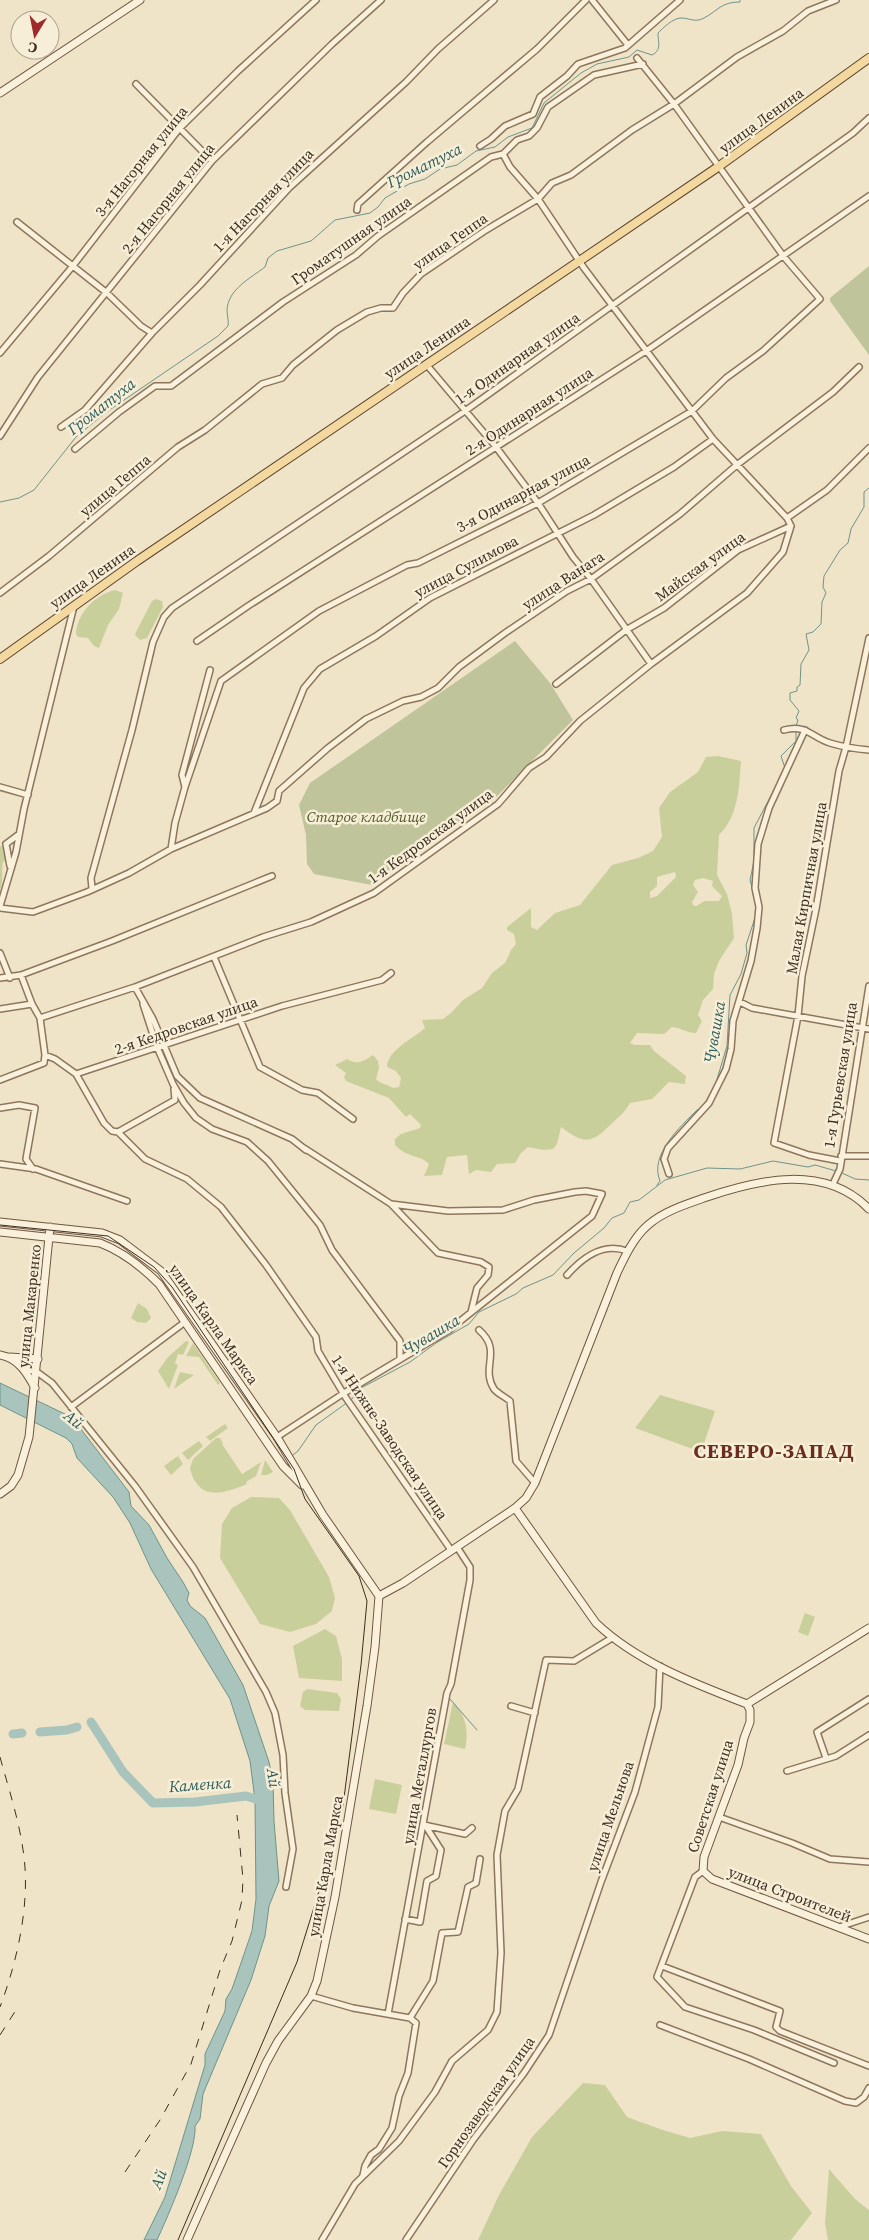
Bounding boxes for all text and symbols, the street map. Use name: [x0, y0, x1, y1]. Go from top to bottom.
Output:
north arrow: [10, 10, 60, 60]
text: С: [26, 37, 39, 58]
street label: улица Ленина: [714, 82, 808, 158]
street label: 3-я Нагорная улица: [90, 101, 193, 221]
water label: Громатуха: [382, 137, 466, 193]
street label: 2-я Нагорная улица: [117, 138, 220, 258]
street label: 1-я Нагорная улица: [208, 143, 318, 257]
street label: Громатушная улица: [287, 190, 416, 290]
street label: улица Геппа: [408, 207, 492, 275]
street label: 1-я Одинарная улица: [450, 307, 584, 409]
street label: улица Ленина: [380, 310, 475, 384]
street label: 2-я Одинарная улица: [461, 362, 597, 460]
water label: Громатуха: [62, 372, 140, 440]
street label: улица Геппа: [75, 449, 155, 521]
street label: 3-я Одинарная улица: [453, 449, 594, 537]
street label: Майская улица: [651, 526, 750, 606]
street label: улица Сулимова: [410, 530, 522, 602]
street label: улица Ленина: [45, 539, 139, 613]
street label: улица Ванага: [518, 545, 608, 614]
street label: 1-я Кедровская улица: [363, 783, 497, 889]
street label: Малая Кирпичная улица: [780, 800, 832, 976]
park label: Старое кладбище: [307, 806, 425, 827]
street label: 2-я Кедровская улица: [112, 991, 261, 1059]
water label: Чувашка: [698, 999, 730, 1065]
street label: 1-я Гурьевская улица: [818, 1000, 862, 1150]
street label: улица Макаренко: [12, 1243, 46, 1369]
street label: улица Карла Маркса: [164, 1259, 264, 1389]
water label: Чувашка: [399, 1308, 464, 1359]
street label: 1-я Нижне-Заводская улица: [327, 1350, 453, 1524]
water label: Ай: [59, 1404, 89, 1434]
district label: СЕВЕРО-ЗАПАД: [693, 1437, 855, 1465]
street label: улица Металлургов: [397, 1706, 441, 1846]
street label: Советская улица: [682, 1736, 738, 1855]
street label: улица Мельнова: [581, 1758, 639, 1874]
water label: Ай: [262, 1766, 286, 1790]
water label: Каменка: [167, 1771, 232, 1797]
street label: улица Карла Маркса: [302, 1793, 348, 1938]
street label: улица Строителей: [726, 1861, 855, 1927]
street label: Горнозаводская улица: [432, 2032, 540, 2172]
water label: Ай: [144, 2165, 172, 2193]

